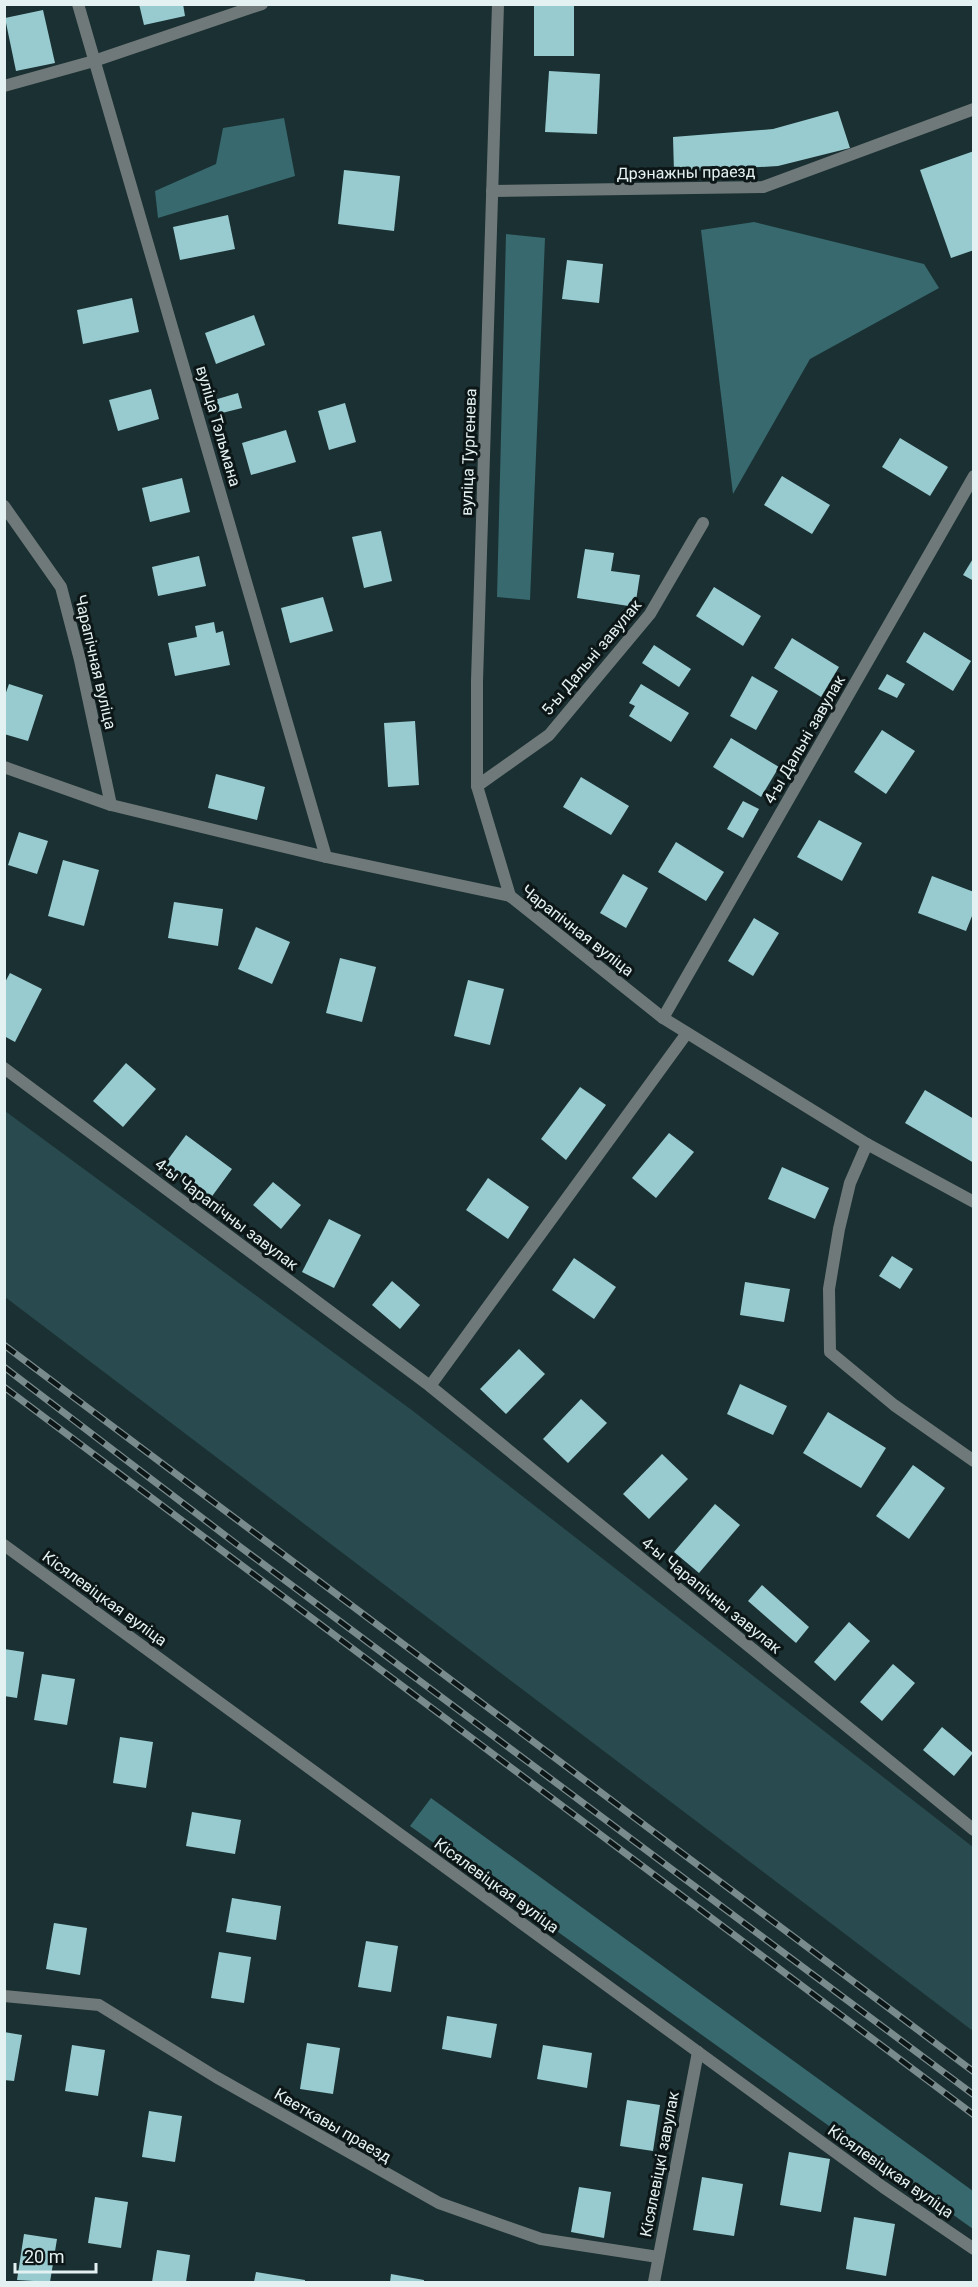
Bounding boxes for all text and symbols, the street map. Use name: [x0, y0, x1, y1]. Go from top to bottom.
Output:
street label: Дрэнажны праезд: [617, 162, 756, 183]
street label: вуліца Тэльмана: [192, 364, 245, 489]
street label: вуліца Тургенева: [457, 388, 480, 516]
street label: Чарапічная вуліца: [71, 593, 120, 731]
street label: 5-ы Дальні завулак: [537, 595, 646, 719]
street label: 4-ы Дальні завулак: [760, 671, 849, 807]
street label: Чарапічная вуліца: [518, 881, 638, 980]
street label: 4-ы Чарапічны завулак: [151, 1154, 302, 1275]
street label: 4-ы Чарапічны завулак: [638, 1533, 786, 1658]
street label: Кісялевіцкая вуліца: [39, 1547, 171, 1650]
street label: Кісялевіцкая вуліца: [431, 1834, 563, 1937]
street label: Кветкавы праезд: [271, 2084, 395, 2167]
street label: Кісялевіцкі завулак: [636, 2089, 683, 2238]
street label: Кісялевіцкая вуліца: [824, 2121, 957, 2222]
scale bar: [15, 2236, 96, 2274]
text: 20 m: [24, 2246, 64, 2267]

